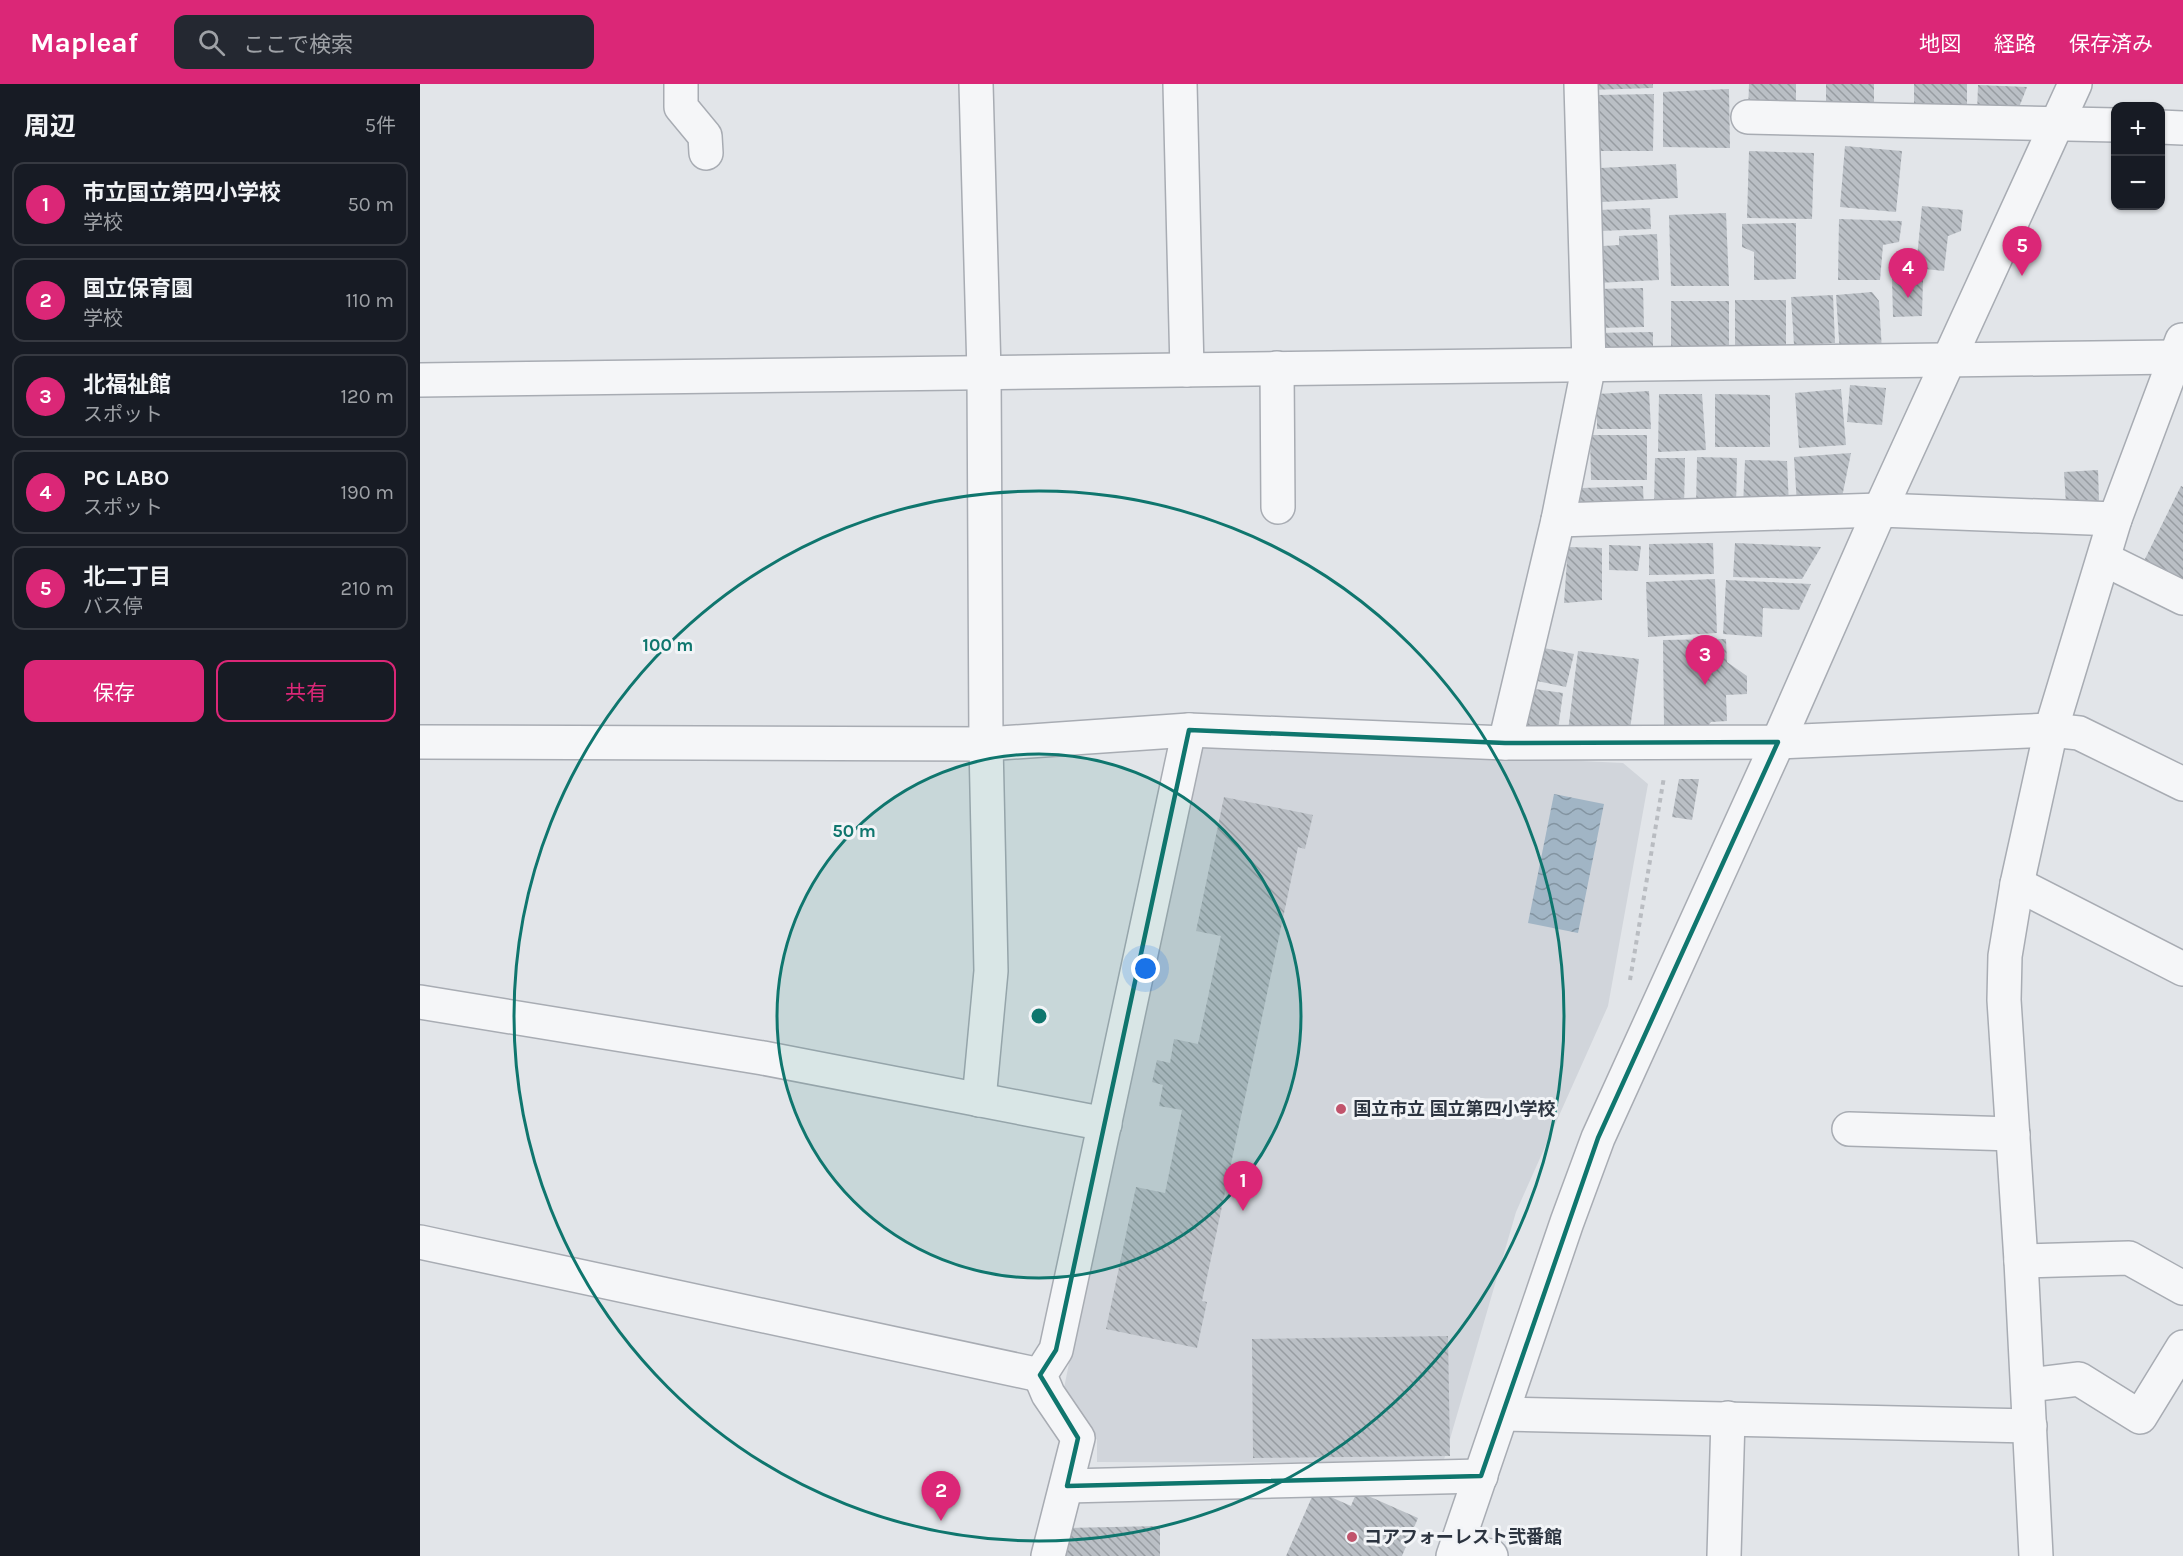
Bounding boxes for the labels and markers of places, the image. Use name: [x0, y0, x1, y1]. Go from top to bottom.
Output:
pin: 5: [2002, 226, 2042, 276]
pin: 4: [1888, 248, 1928, 298]
pin: 3: [1686, 636, 1724, 685]
centre of rings: [1029, 1006, 1049, 1026]
place label: 国立市立 国立第四小学校: [1353, 1098, 1556, 1120]
marker: 国立市立 国立第四小学校: [1334, 1102, 1348, 1116]
pin: 1: [1224, 1162, 1262, 1211]
pin: 2: [922, 1472, 960, 1521]
place label: コアフォーレスト弐番館: [1364, 1526, 1562, 1548]
marker: コアフォーレスト弐番館: [1345, 1530, 1359, 1544]

